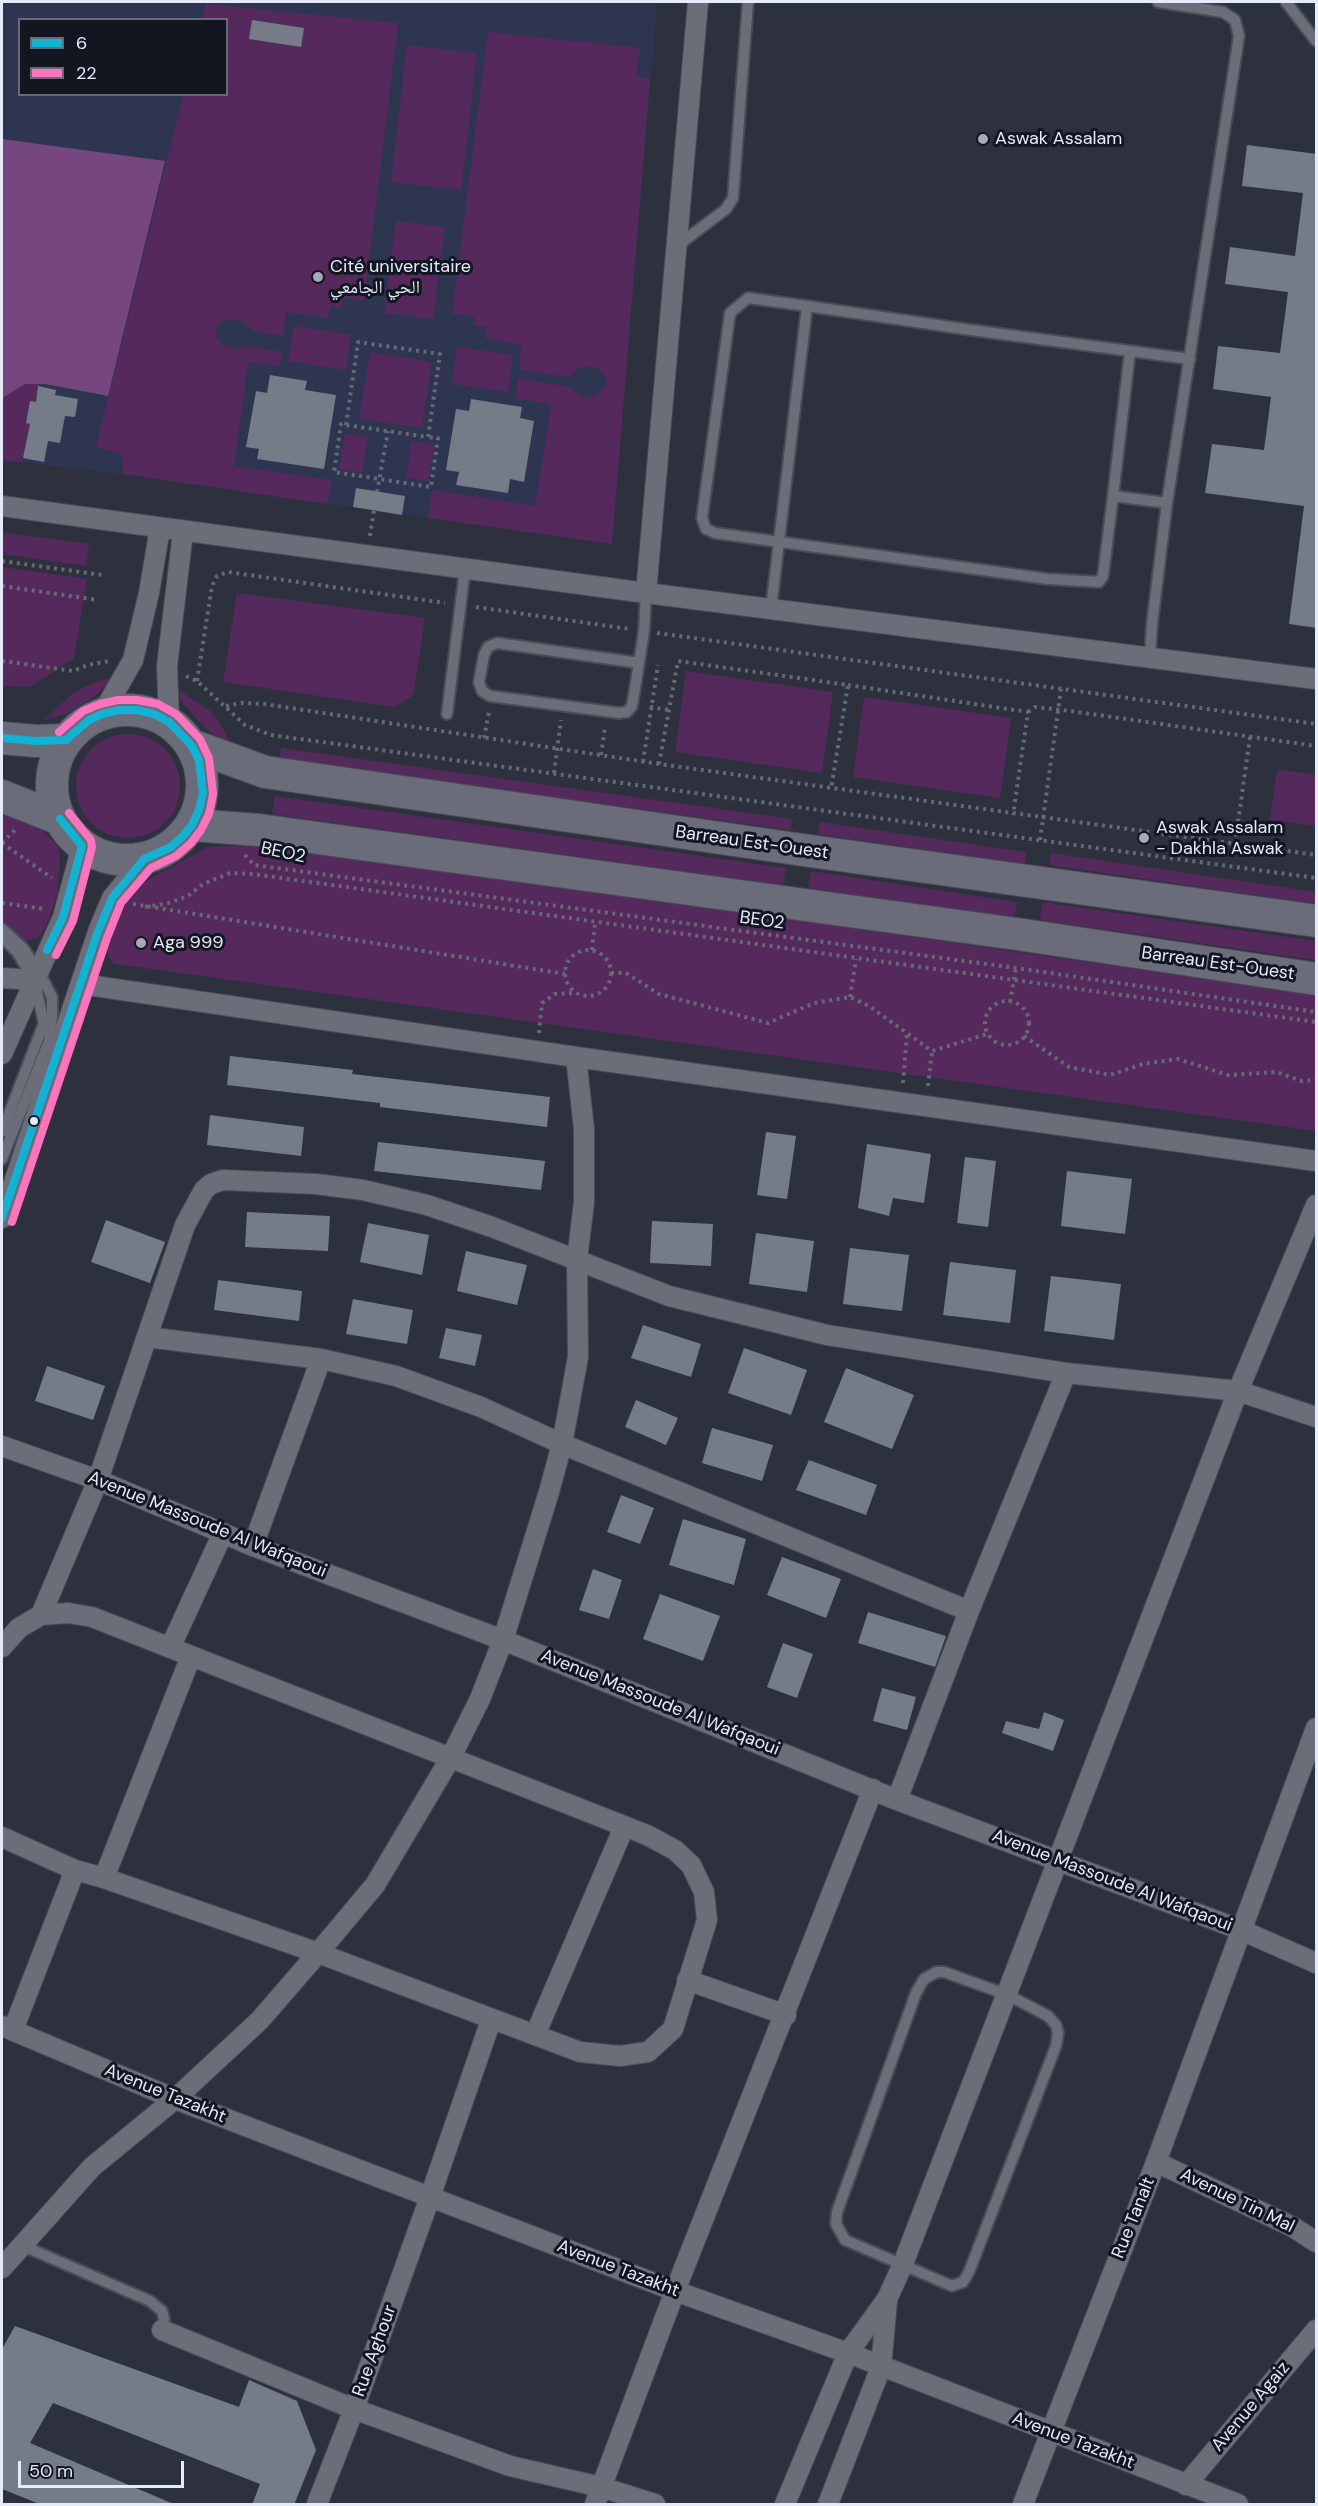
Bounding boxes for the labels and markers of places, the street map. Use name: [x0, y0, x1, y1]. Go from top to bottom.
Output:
place label: Aswak Assalam: [995, 128, 1122, 150]
marker: Aswak Assalam: [976, 132, 990, 146]
place label: Cité universitaire الحي الجامعي: [330, 256, 471, 298]
marker: Cité universitaire الحي الجامعي: [311, 270, 325, 284]
place label: Aswak Assalam - Dakhla Aswak: [1156, 817, 1284, 860]
marker: Aswak Assalam - Dakhla Aswak: [1137, 831, 1151, 845]
place label: Aga 999: [153, 932, 223, 954]
marker: Aga 999: [134, 936, 148, 950]
unlabelled marker: [28, 1115, 40, 1127]

